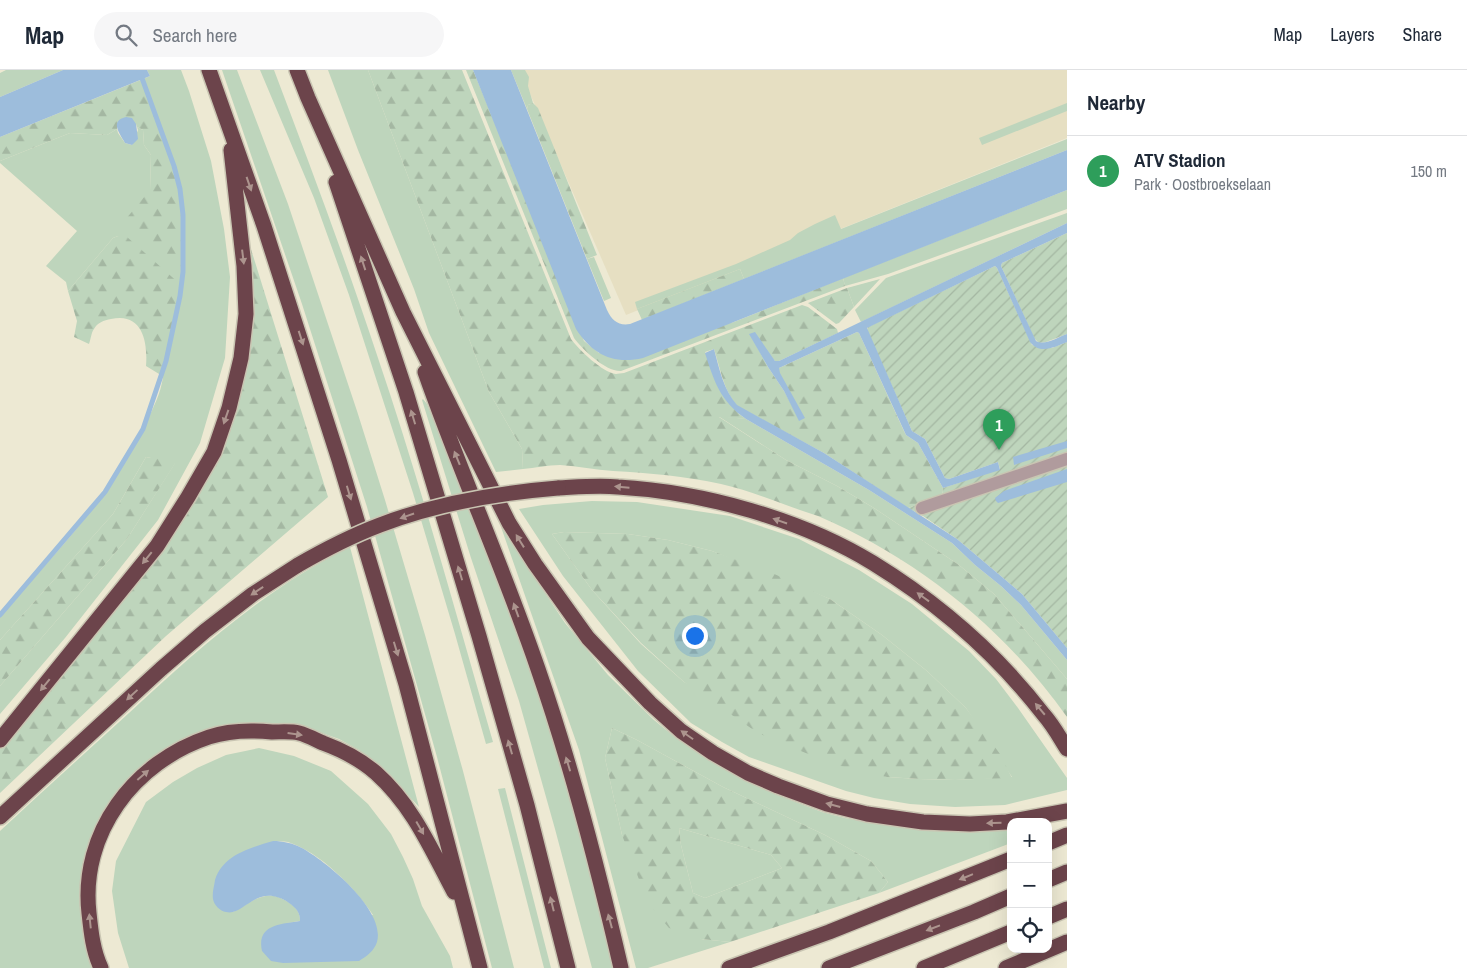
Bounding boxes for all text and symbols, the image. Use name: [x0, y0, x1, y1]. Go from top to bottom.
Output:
search box: [94, 12, 444, 57]
text: Map: [25, 19, 64, 51]
icon: search: [112, 21, 140, 49]
text: Search here: [152, 22, 237, 48]
text: Map: [1274, 22, 1302, 47]
text: Layers: [1330, 22, 1375, 47]
text: Share: [1403, 22, 1442, 47]
text: Nearby: [1087, 88, 1145, 117]
text: ATV Stadion: [1134, 147, 1226, 173]
text: 1: [1099, 160, 1107, 182]
text: 150 m: [1411, 160, 1447, 182]
text: Park · Oostbroekselaan: [1134, 173, 1271, 195]
one-way arrow: [245, 177, 253, 192]
one-way arrow: [239, 249, 247, 265]
one-way arrow: [359, 255, 366, 270]
one-way arrow: [297, 331, 305, 346]
pin: 1: [983, 409, 1015, 450]
one-way arrow: [222, 410, 230, 425]
one-way arrow: [409, 410, 417, 425]
one-way arrow: [453, 450, 461, 465]
one-way arrow: [613, 483, 629, 491]
one-way arrow: [346, 486, 354, 501]
one-way arrow: [400, 513, 415, 520]
one-way arrow: [772, 516, 787, 524]
one-way arrow: [516, 534, 525, 547]
one-way arrow: [142, 551, 153, 564]
one-way arrow: [456, 565, 464, 580]
one-way arrow: [250, 586, 263, 596]
one-way arrow: [916, 592, 930, 602]
one-way arrow: [512, 602, 519, 617]
your location: [682, 623, 708, 649]
one-way arrow: [392, 642, 400, 657]
one-way arrow: [40, 678, 51, 691]
one-way arrow: [126, 689, 138, 701]
one-way arrow: [1034, 703, 1045, 716]
one-way arrow: [287, 730, 303, 738]
one-way arrow: [681, 730, 694, 740]
one-way arrow: [506, 739, 514, 754]
one-way arrow: [563, 756, 571, 771]
one-way arrow: [137, 769, 150, 780]
one-way arrow: [825, 801, 840, 809]
map controls: [1007, 818, 1052, 953]
button: +: [1007, 818, 1052, 863]
one-way arrow: [985, 819, 1001, 827]
one-way arrow: [416, 821, 424, 836]
button: −: [1007, 863, 1052, 908]
one-way arrow: [959, 874, 973, 882]
one-way arrow: [548, 896, 556, 911]
button: locate: [1007, 908, 1052, 953]
one-way arrow: [85, 913, 93, 929]
one-way arrow: [605, 913, 613, 928]
one-way arrow: [925, 924, 940, 932]

